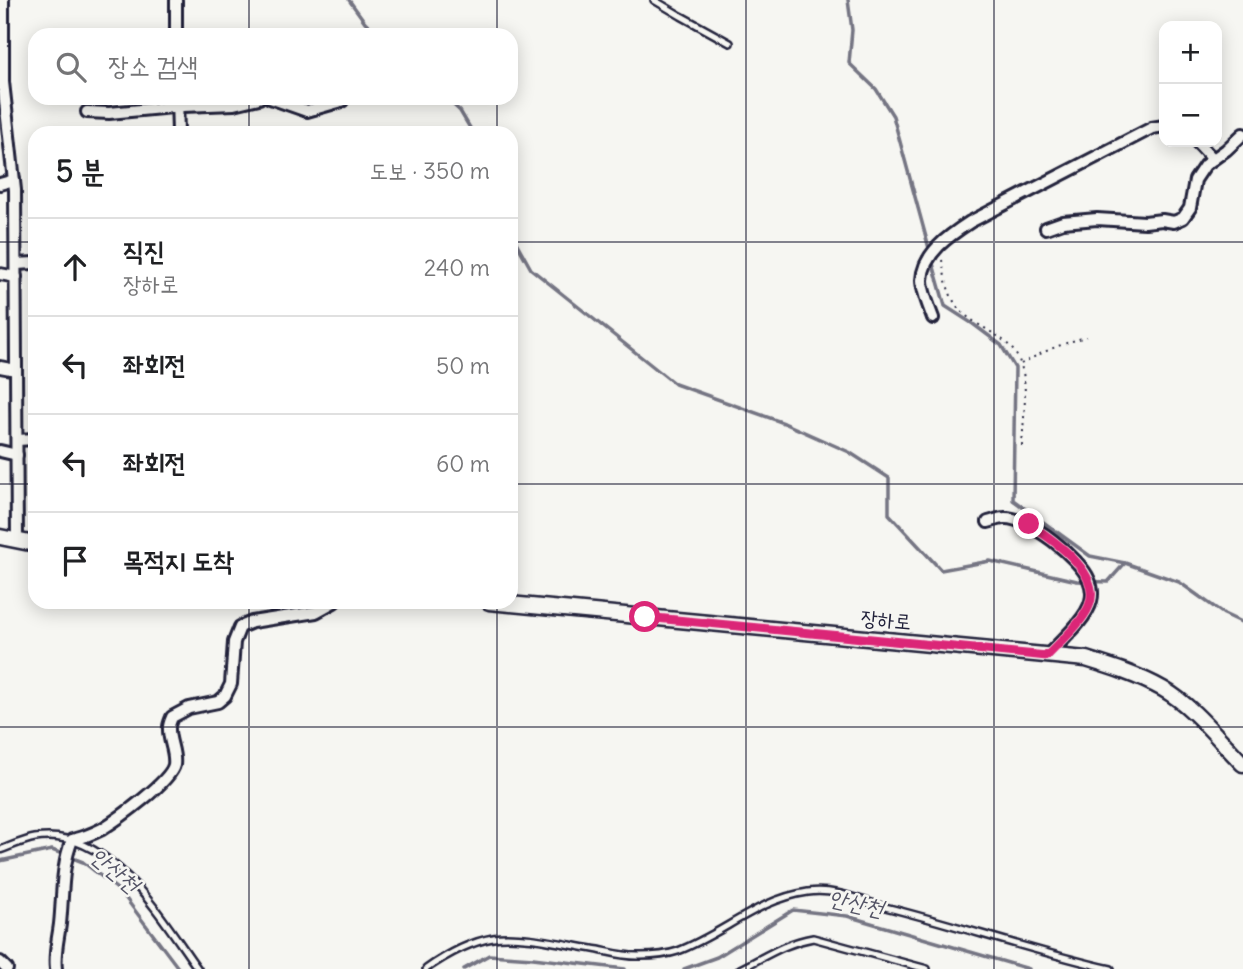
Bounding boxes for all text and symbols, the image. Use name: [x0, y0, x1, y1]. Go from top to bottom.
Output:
map controls: [1159, 21, 1222, 147]
button: +: [1159, 21, 1222, 84]
search box: [28, 28, 518, 105]
icon: search: [52, 48, 90, 86]
text: 장소 검색: [108, 49, 198, 82]
button: −: [1159, 84, 1222, 147]
text: 5 분: [56, 152, 105, 190]
text: 도보 · 350 m: [370, 156, 490, 185]
text: 직진: [123, 234, 165, 267]
icon: ahead: [56, 248, 94, 286]
text: 240 m: [424, 253, 490, 282]
text: 장하로: [123, 269, 179, 298]
icon: left: [56, 346, 94, 384]
text: 좌회전: [123, 348, 186, 381]
text: 50 m: [436, 351, 490, 380]
icon: left: [56, 444, 94, 482]
text: 좌회전: [123, 446, 186, 479]
text: 60 m: [436, 449, 490, 478]
route end: [1013, 508, 1044, 539]
icon: arrive: [56, 542, 94, 580]
text: 목적지 도착: [123, 544, 234, 577]
route start: [629, 601, 660, 632]
street label: 장하로: [860, 604, 912, 635]
water label: 안산천: [85, 841, 148, 900]
water label: 안산천: [826, 883, 889, 923]

